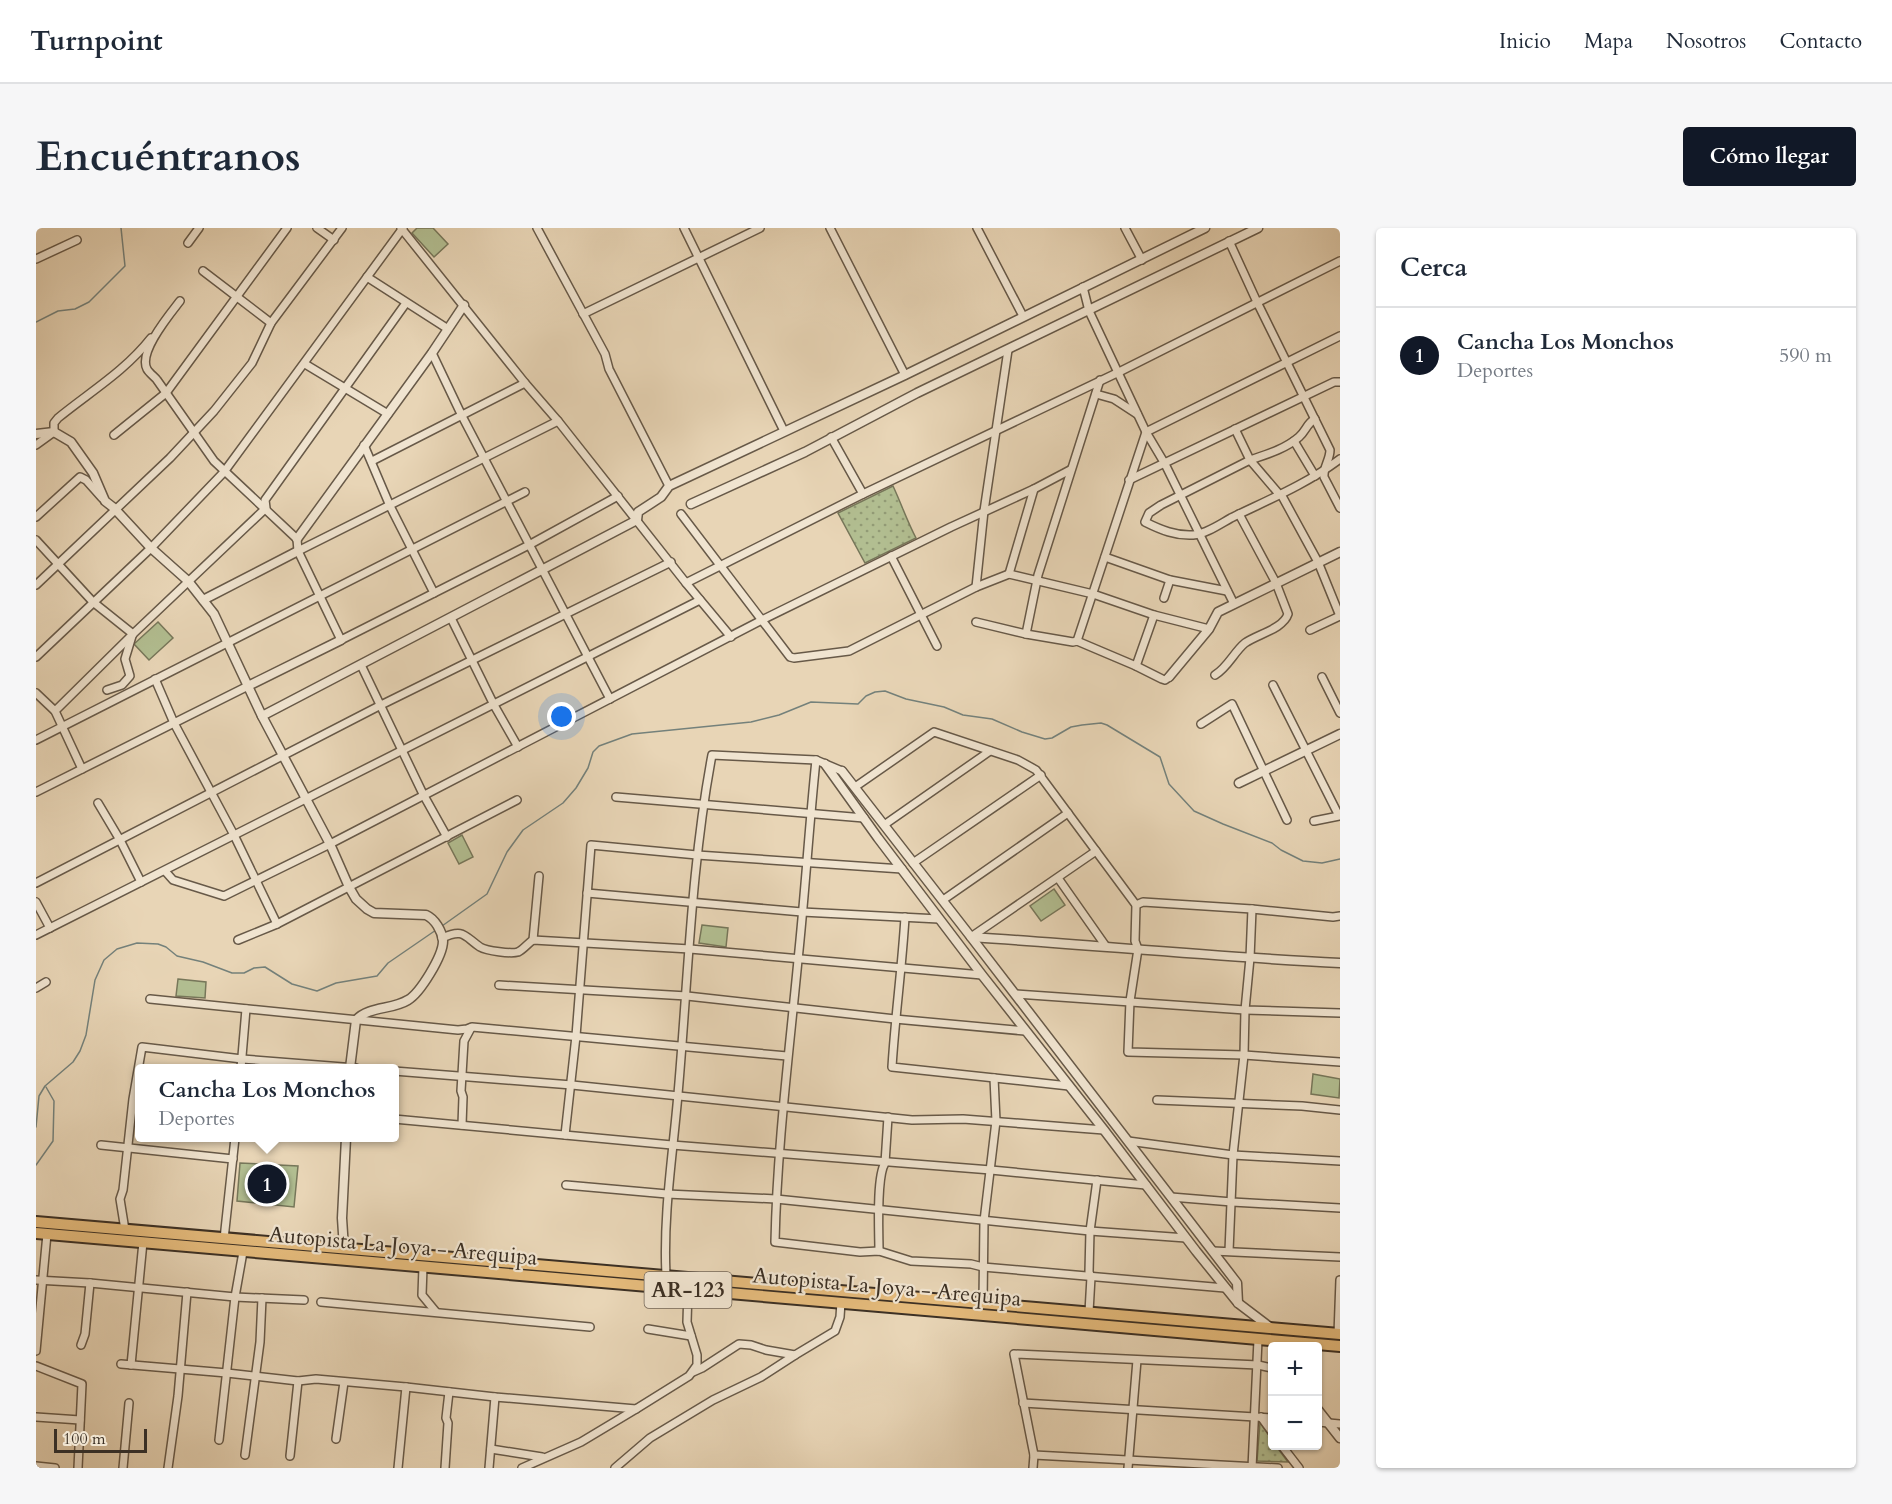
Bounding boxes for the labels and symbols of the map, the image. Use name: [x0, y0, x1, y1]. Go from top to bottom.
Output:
your location: [547, 702, 576, 731]
pin: 1: [248, 1162, 286, 1206]
street label: Autopista La Joya - Arequipa: [267, 1219, 539, 1273]
street label: Autopista La Joya - Arequipa: [751, 1260, 1023, 1314]
road number: AR-123: [644, 1272, 732, 1308]
scale bar: [54, 1426, 147, 1454]

